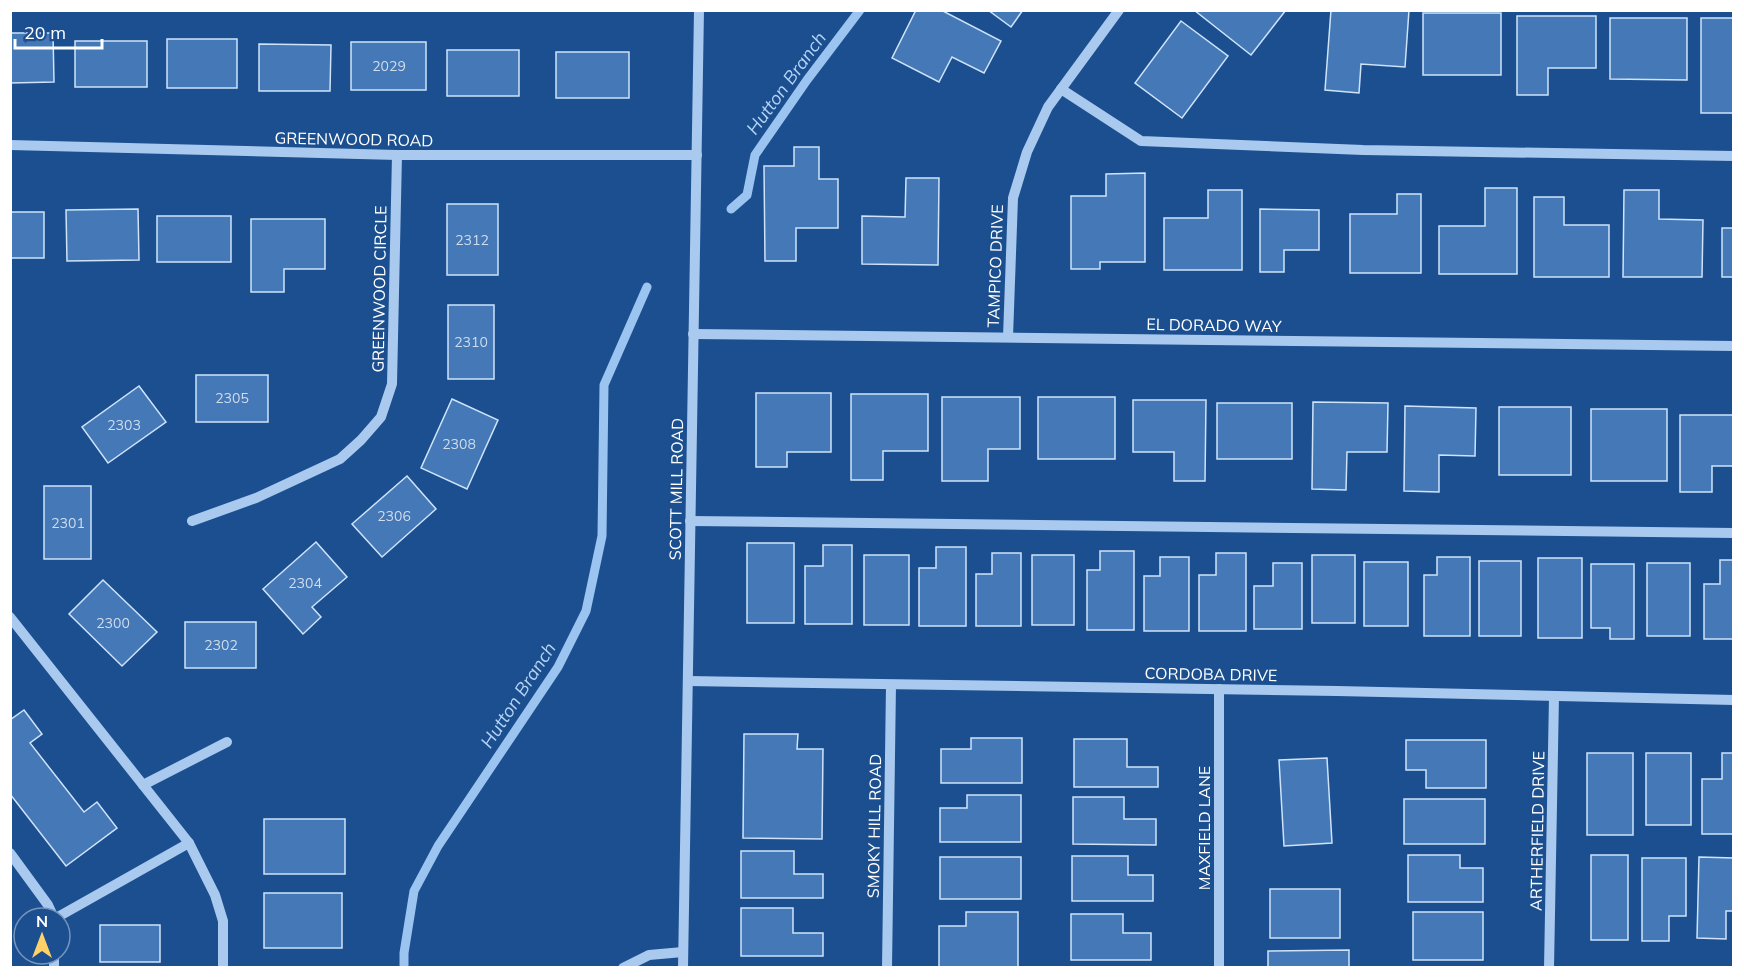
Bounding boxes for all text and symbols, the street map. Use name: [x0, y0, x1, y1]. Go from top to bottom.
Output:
scale bar: [15, 12, 102, 50]
text: 20 m: [24, 21, 66, 44]
water label: Hutton Branch: [741, 27, 831, 139]
house number: 2029: [372, 57, 406, 75]
street label: GREENWOOD ROAD: [274, 128, 434, 150]
street label: TAMPICO DRIVE: [983, 204, 1007, 328]
street label: GREENWOOD CIRCLE: [368, 205, 390, 373]
house number: 2312: [455, 231, 489, 249]
street label: EL DORADO WAY: [1146, 314, 1282, 336]
house number: 2310: [454, 333, 488, 351]
house number: 2305: [215, 389, 249, 407]
house number: 2303: [107, 416, 141, 434]
street label: SCOTT MILL ROAD: [665, 418, 687, 560]
house number: 2308: [442, 435, 476, 453]
house number: 2306: [377, 507, 411, 525]
house number: 2301: [51, 514, 85, 532]
house number: 2304: [288, 574, 322, 592]
house number: 2300: [96, 614, 130, 632]
house number: 2302: [204, 636, 238, 654]
water label: Hutton Branch: [475, 638, 561, 752]
street label: CORDOBA DRIVE: [1144, 663, 1278, 685]
street label: ARTHERFIELD DRIVE: [1526, 751, 1548, 911]
street label: SMOKY HILL ROAD: [863, 754, 885, 898]
street label: MAXFIELD LANE: [1194, 766, 1214, 890]
north arrow: [12, 906, 72, 966]
text: N: [36, 911, 48, 931]

